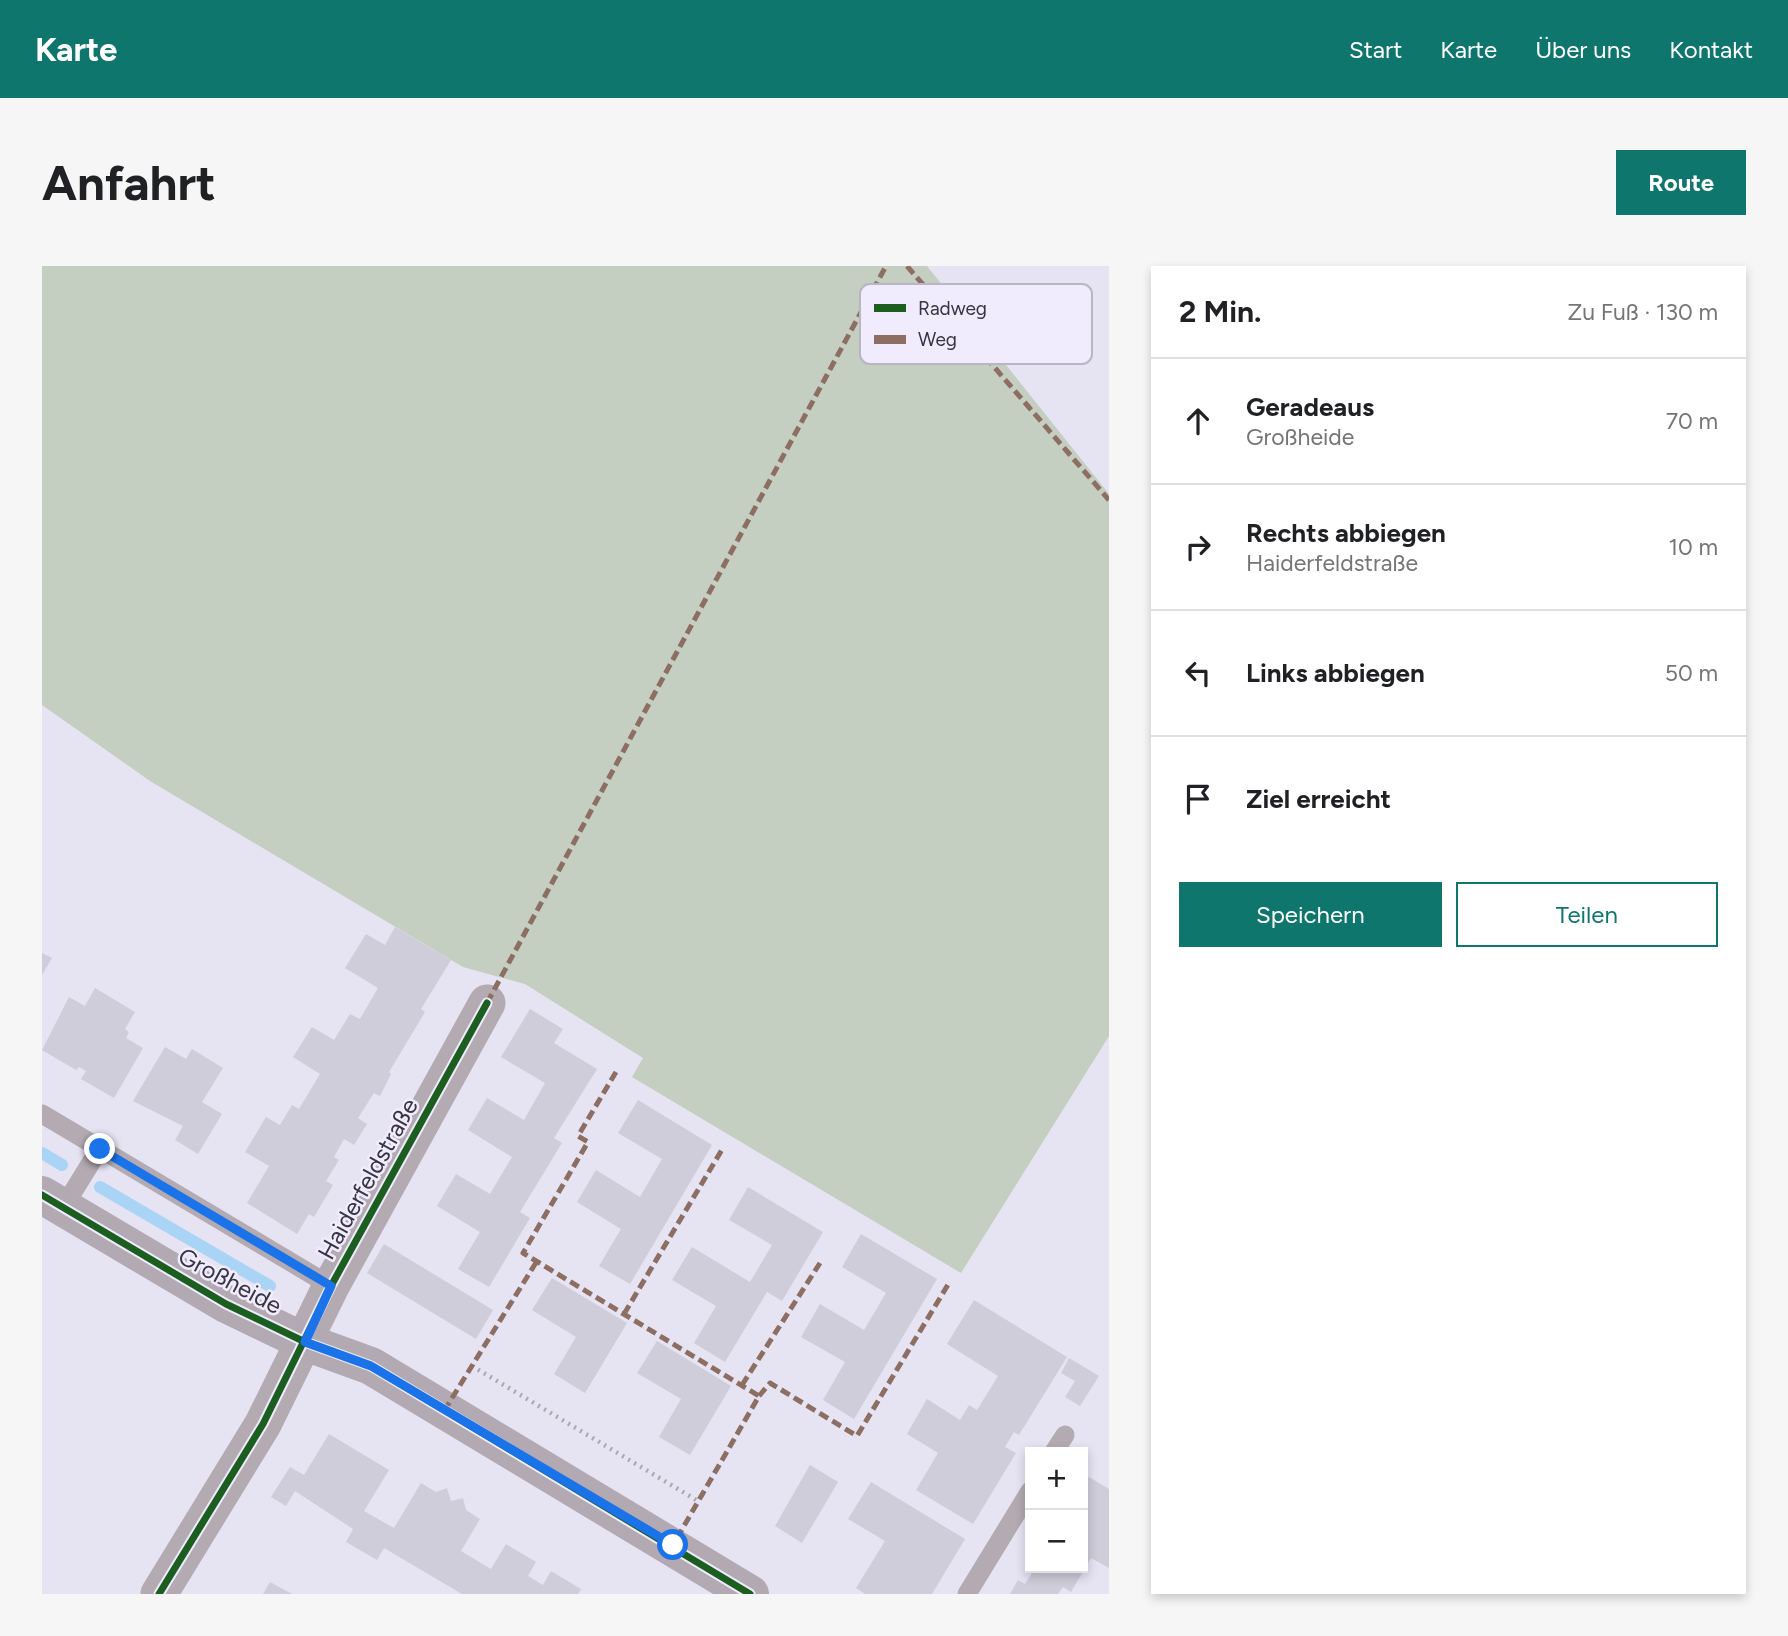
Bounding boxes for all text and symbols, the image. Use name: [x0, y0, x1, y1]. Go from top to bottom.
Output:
text: Karte: [35, 30, 117, 69]
text: Start: [1349, 35, 1402, 64]
text: Karte: [1440, 35, 1497, 64]
text: Über uns: [1535, 35, 1631, 64]
text: Kontakt: [1669, 35, 1753, 64]
button: Route: [1616, 150, 1746, 215]
text: Anfahrt: [42, 153, 216, 212]
legend: [860, 284, 1092, 364]
text: 2 Min.: [1179, 293, 1262, 330]
text: Radweg: [918, 297, 987, 320]
text: Zu Fuß · 130 m: [1567, 298, 1718, 326]
text: Weg: [918, 328, 957, 351]
text: Geradeaus: [1246, 391, 1374, 423]
icon: ahead: [1179, 402, 1217, 440]
text: 70 m: [1666, 407, 1718, 435]
text: Großheide: [1246, 423, 1354, 451]
text: Rechts abbiegen: [1246, 517, 1446, 549]
icon: right: [1179, 528, 1217, 566]
text: 10 m: [1669, 533, 1718, 561]
text: Haiderfeldstraße: [1246, 549, 1418, 577]
icon: left: [1179, 654, 1217, 692]
text: Links abbiegen: [1246, 657, 1425, 689]
text: 50 m: [1665, 659, 1718, 687]
icon: arrive: [1179, 780, 1217, 818]
text: Ziel erreicht: [1246, 783, 1391, 815]
button: Speichern: [1179, 882, 1442, 947]
button: Teilen: [1456, 882, 1718, 947]
street label: Haiderfeldstraße: [311, 1093, 424, 1264]
route end: [84, 1133, 115, 1164]
street label: Großheide: [174, 1241, 287, 1320]
map controls: [1025, 1447, 1088, 1573]
button: +: [1025, 1447, 1088, 1510]
button: −: [1025, 1510, 1088, 1573]
route start: [657, 1529, 688, 1560]

